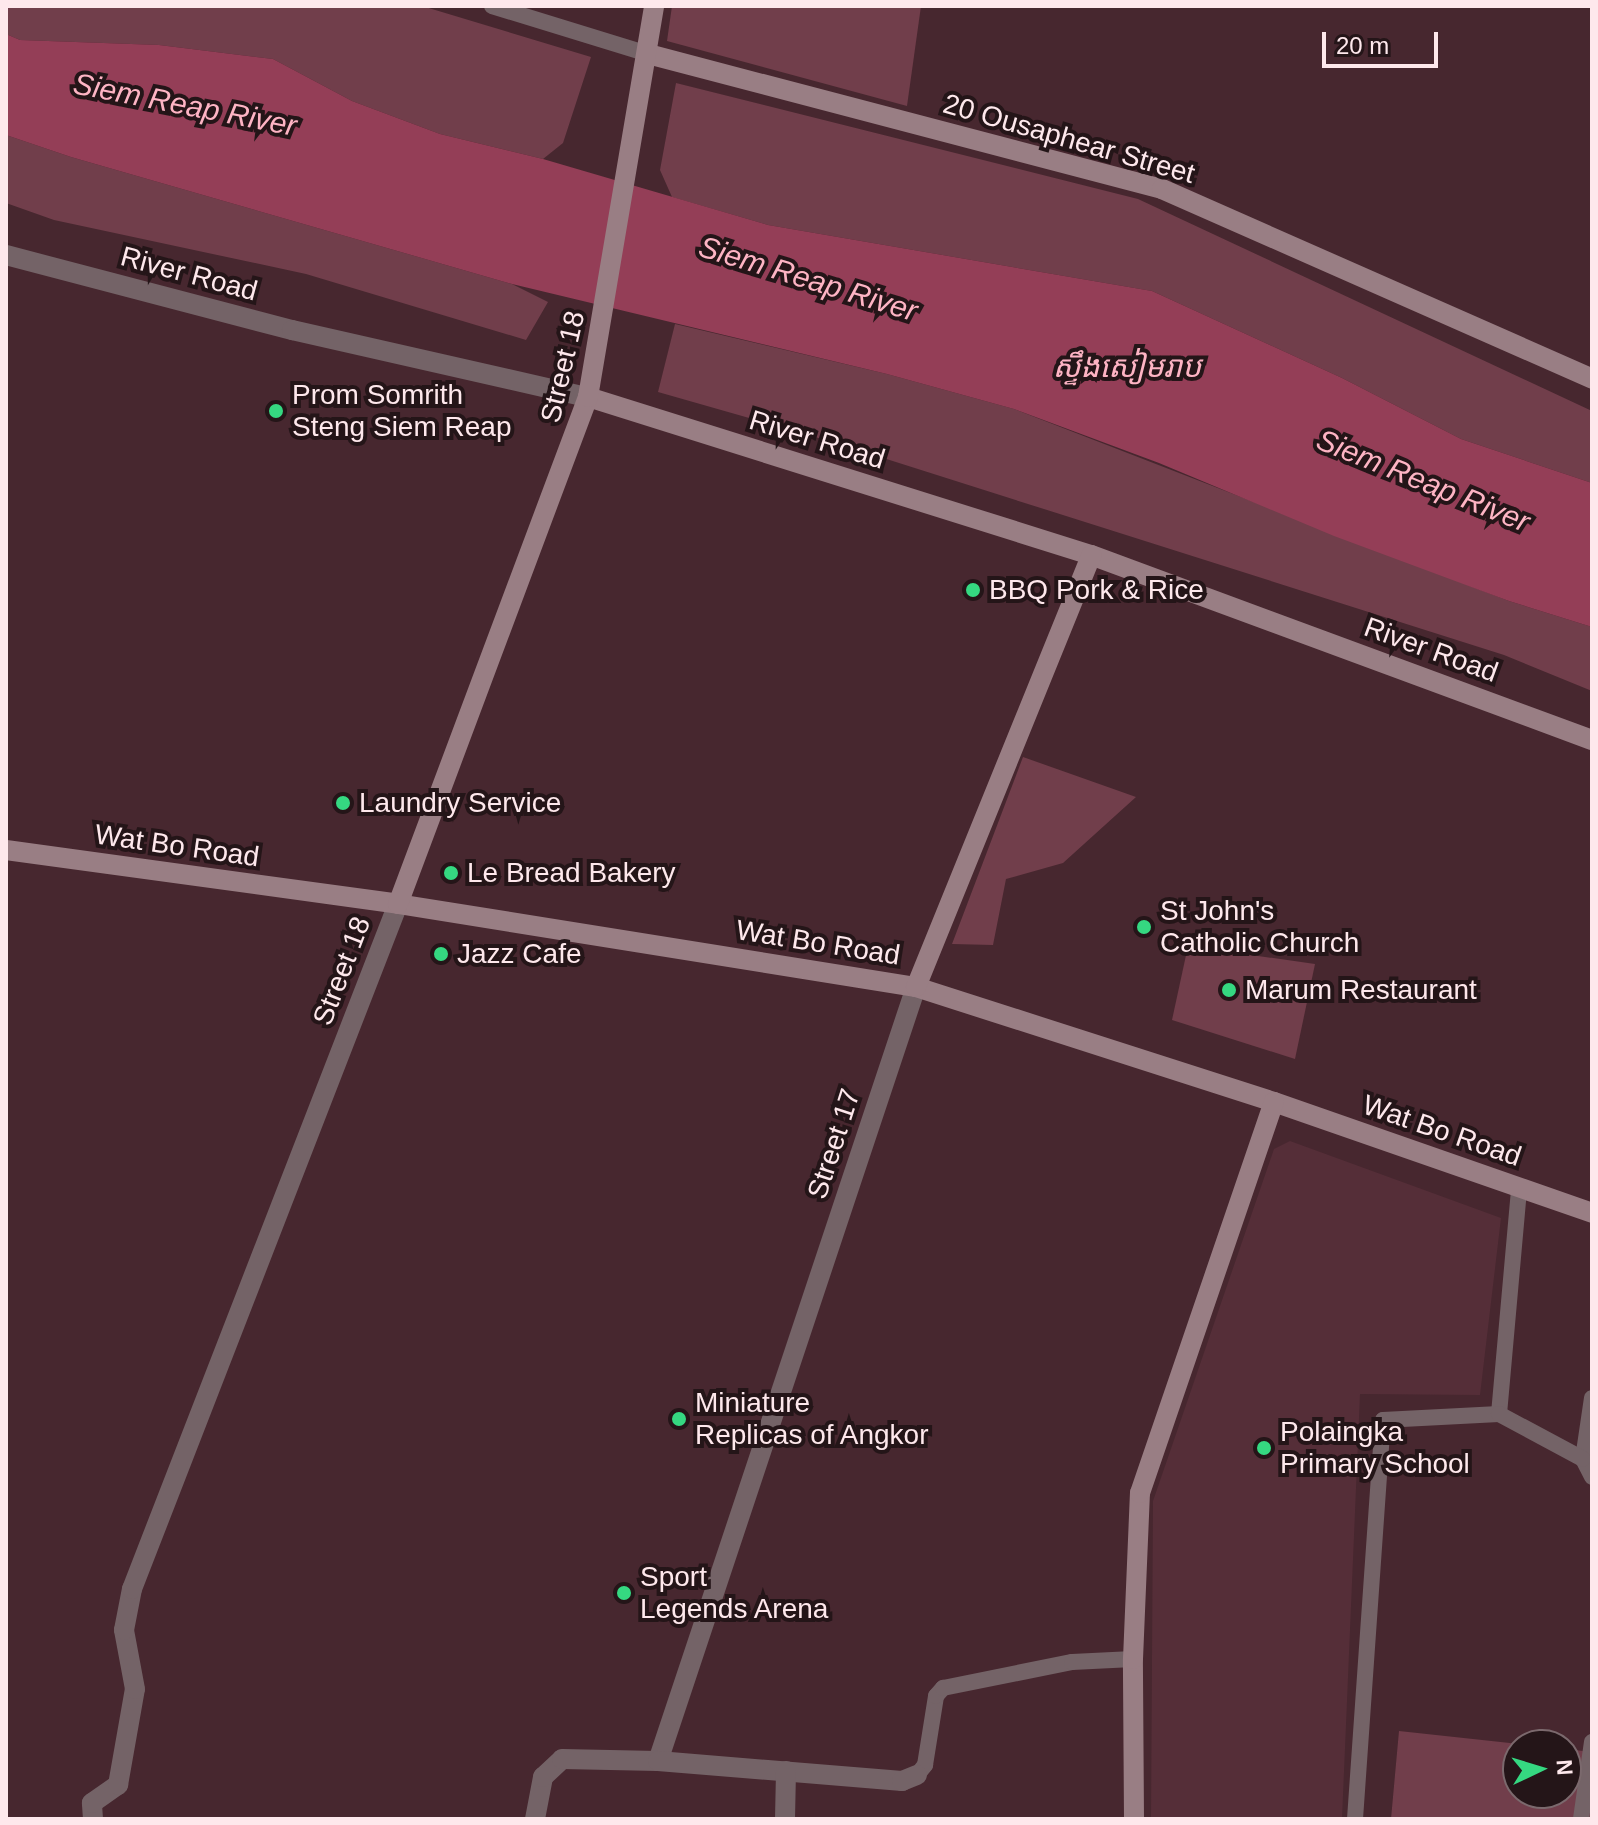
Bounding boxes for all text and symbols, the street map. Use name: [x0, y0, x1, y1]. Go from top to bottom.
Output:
scale bar: [1326, 16, 1442, 66]
text: 20 m: [1336, 32, 1389, 59]
water label: Siem Reap River: [70, 66, 300, 144]
street label: 20 Ousaphear Street: [939, 87, 1199, 191]
water label: Siem Reap River: [694, 229, 922, 329]
street label: River Road: [117, 240, 261, 308]
street label: Street 18: [534, 308, 592, 426]
water label: ស្ទឹងសៀមរាប: [1053, 349, 1201, 385]
place label: Prom Somrith Steng Siem Reap: [292, 378, 511, 444]
marker: Prom Somrith Steng Siem Reap: [267, 402, 285, 420]
street label: River Road: [745, 403, 889, 477]
water label: Siem Reap River: [1311, 422, 1535, 540]
place label: BBQ Pork & Rice: [989, 573, 1204, 607]
marker: BBQ Pork & Rice: [964, 581, 982, 599]
street label: River Road: [1359, 610, 1503, 690]
place label: Laundry Service: [359, 786, 561, 820]
marker: Laundry Service: [334, 794, 352, 812]
street label: Wat Bo Road: [93, 818, 261, 874]
place label: Le Bread Bakery: [467, 856, 676, 890]
marker: Le Bread Bakery: [442, 864, 460, 882]
place label: St John's Catholic Church: [1160, 894, 1359, 960]
street label: Street 18: [306, 912, 378, 1030]
street label: Wat Bo Road: [734, 913, 902, 973]
marker: St John's Catholic Church: [1135, 918, 1153, 936]
place label: Jazz Cafe: [457, 937, 581, 971]
marker: Jazz Cafe: [432, 945, 450, 963]
place label: Marum Restaurant: [1245, 973, 1477, 1007]
marker: Marum Restaurant: [1220, 981, 1238, 999]
street label: Street 17: [800, 1085, 868, 1203]
street label: Wat Bo Road: [1358, 1088, 1526, 1174]
place label: Miniature Replicas of Angkor: [695, 1386, 930, 1452]
marker: Miniature Replicas of Angkor: [670, 1410, 688, 1428]
place label: Polaingka Primary School: [1280, 1415, 1470, 1481]
marker: Polaingka Primary School: [1255, 1439, 1273, 1457]
place label: Sport Legends Arena: [640, 1560, 830, 1626]
marker: Sport Legends Arena: [615, 1584, 633, 1602]
north arrow: [1502, 1729, 1582, 1809]
text: N: [1551, 1759, 1577, 1776]

